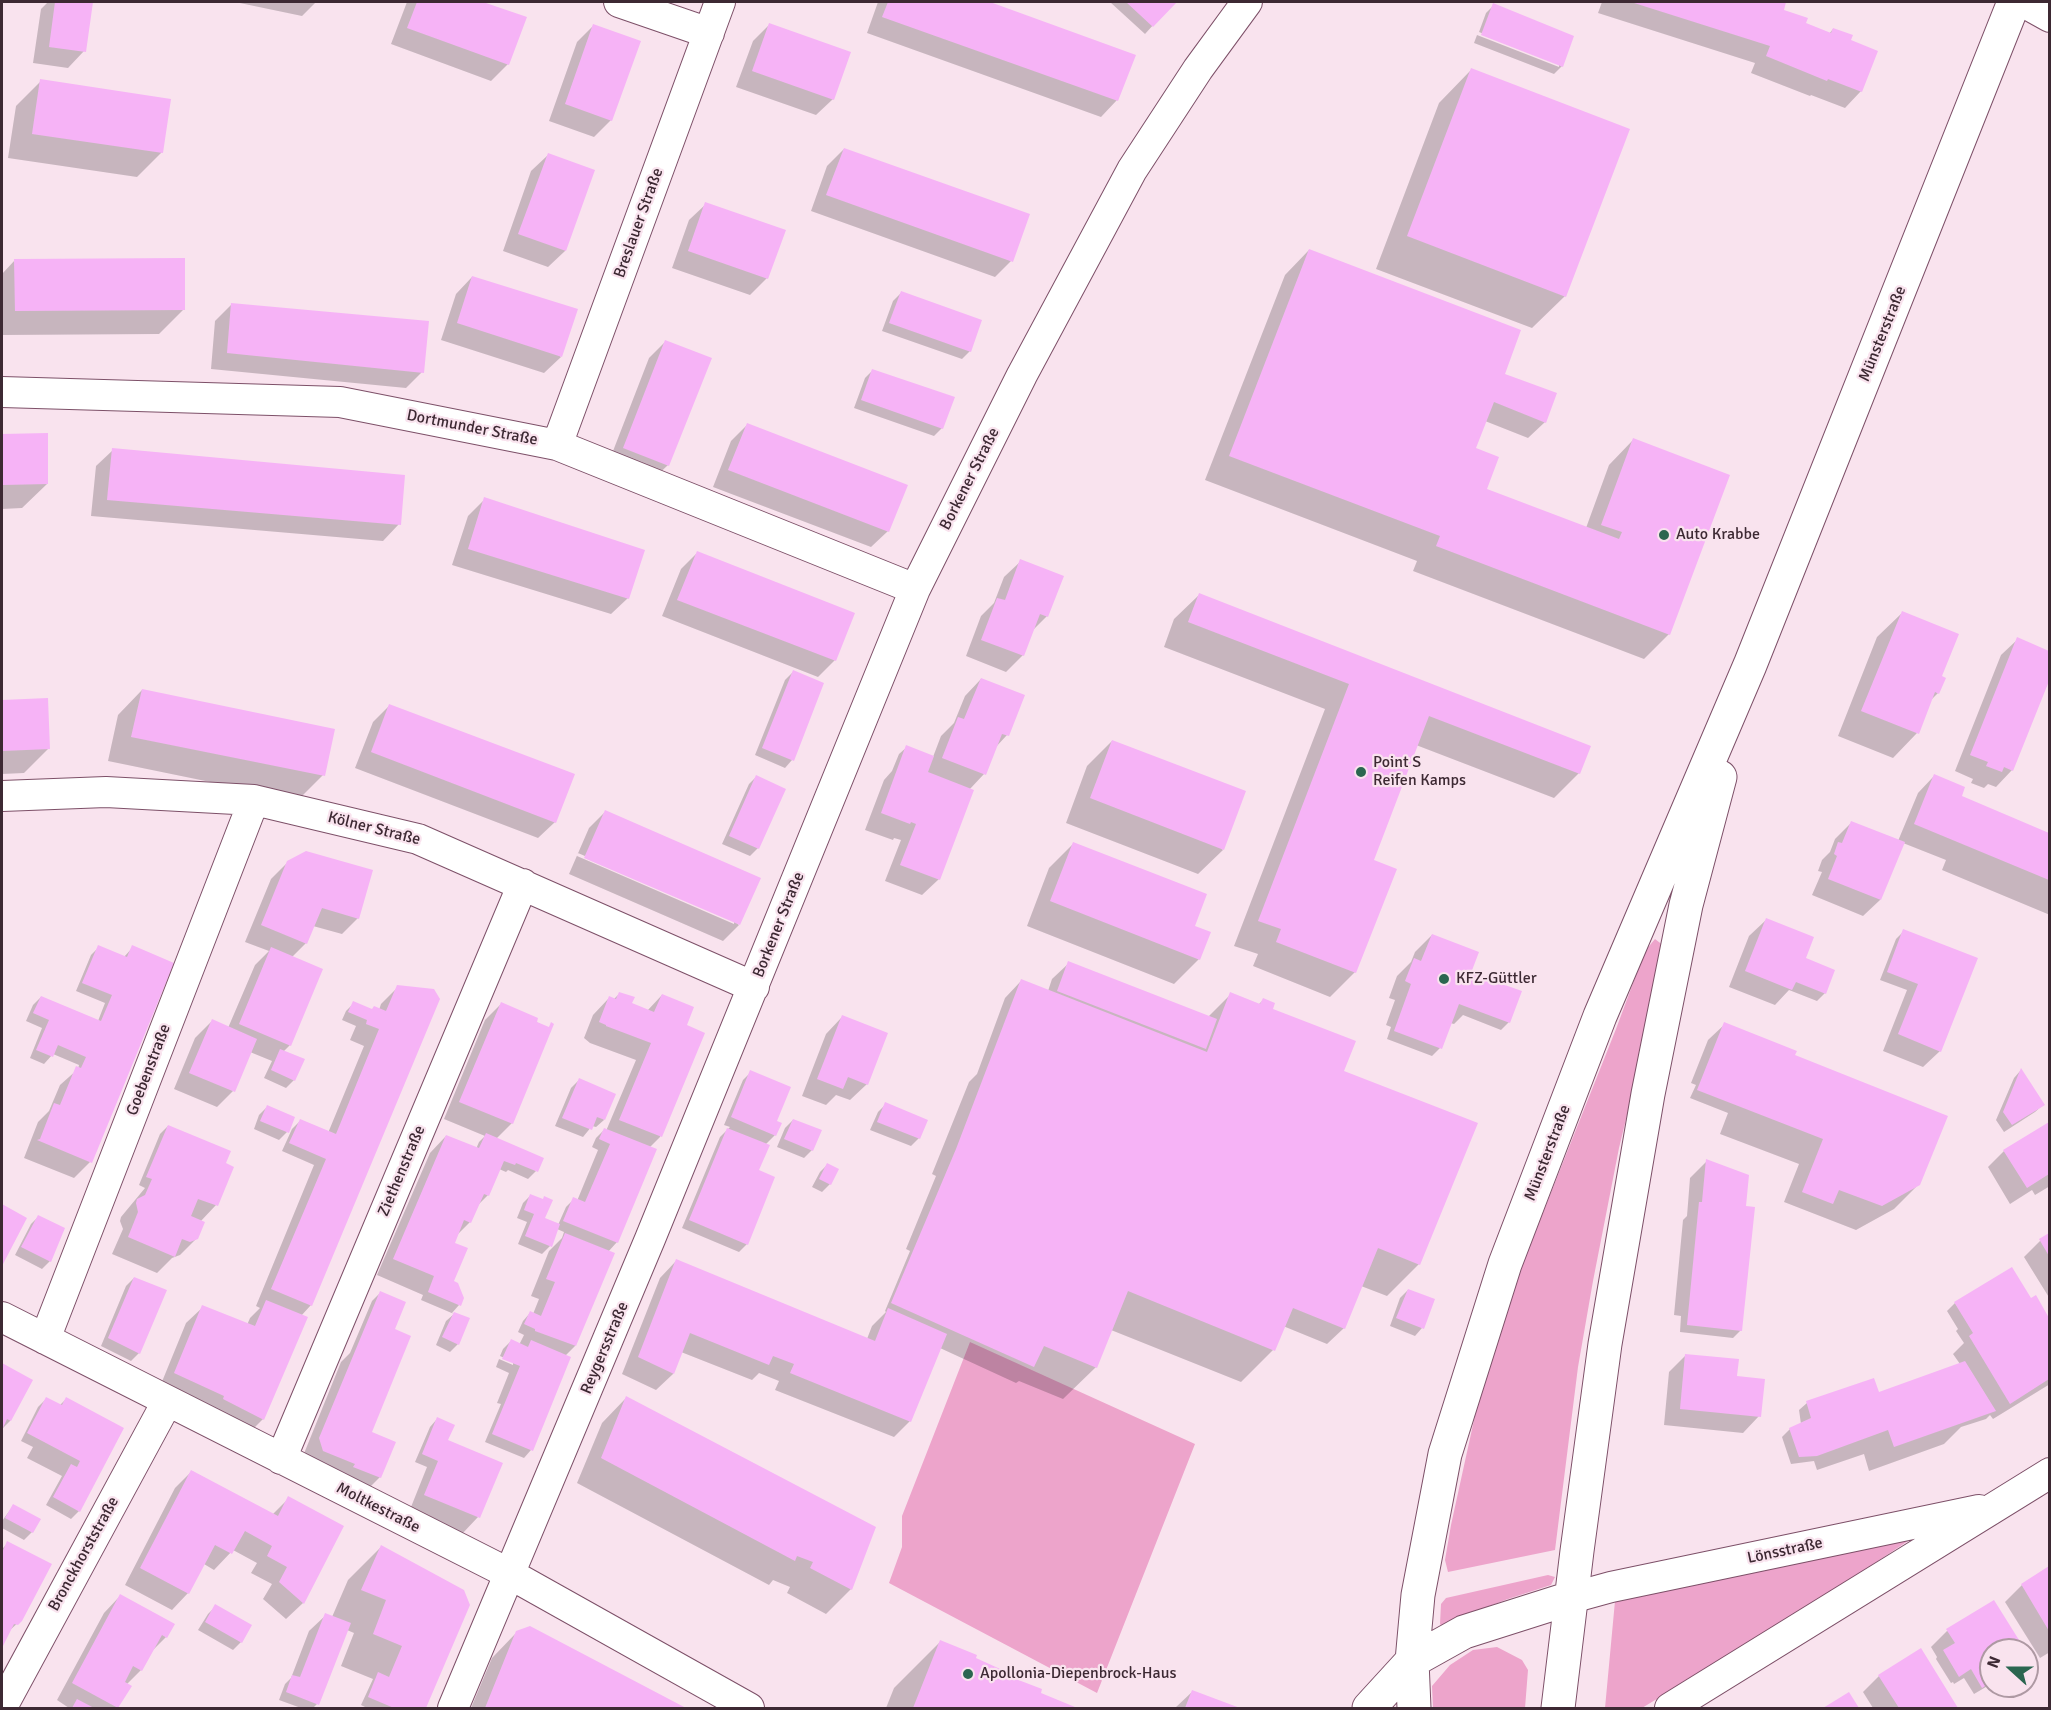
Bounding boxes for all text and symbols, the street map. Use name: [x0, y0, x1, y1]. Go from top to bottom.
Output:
street label: Breslauer Straße: [610, 165, 668, 281]
street label: Münsterstraße: [1855, 283, 1911, 385]
street label: Dortmunder Straße: [405, 406, 539, 450]
street label: Borkener Straße: [936, 425, 1004, 533]
place label: Auto Krabbe: [1676, 525, 1760, 545]
marker: Auto Krabbe: [1657, 528, 1671, 542]
place label: Point S Reifen Kamps: [1373, 753, 1466, 791]
marker: Point S Reifen Kamps: [1354, 765, 1368, 779]
street label: Kölner Straße: [326, 808, 422, 850]
street label: Borkener Straße: [749, 869, 809, 981]
place label: KFZ-Güttler: [1456, 969, 1537, 989]
marker: KFZ-Güttler: [1437, 972, 1451, 986]
street label: Goebenstraße: [123, 1022, 175, 1118]
street label: Münsterstraße: [1521, 1102, 1575, 1204]
street label: Ziethenstraße: [374, 1123, 430, 1219]
street label: Reygersstraße: [577, 1299, 633, 1397]
street label: Moltkestraße: [333, 1479, 423, 1537]
street label: Bronckhorststraße: [45, 1494, 123, 1614]
street label: Lönsstraße: [1746, 1534, 1824, 1568]
north arrow: [1979, 1638, 2039, 1698]
text: N: [1983, 1653, 2005, 1671]
place label: Apollonia-Diepenbrock-Haus: [980, 1664, 1176, 1684]
marker: Apollonia-Diepenbrock-Haus: [961, 1667, 975, 1681]

